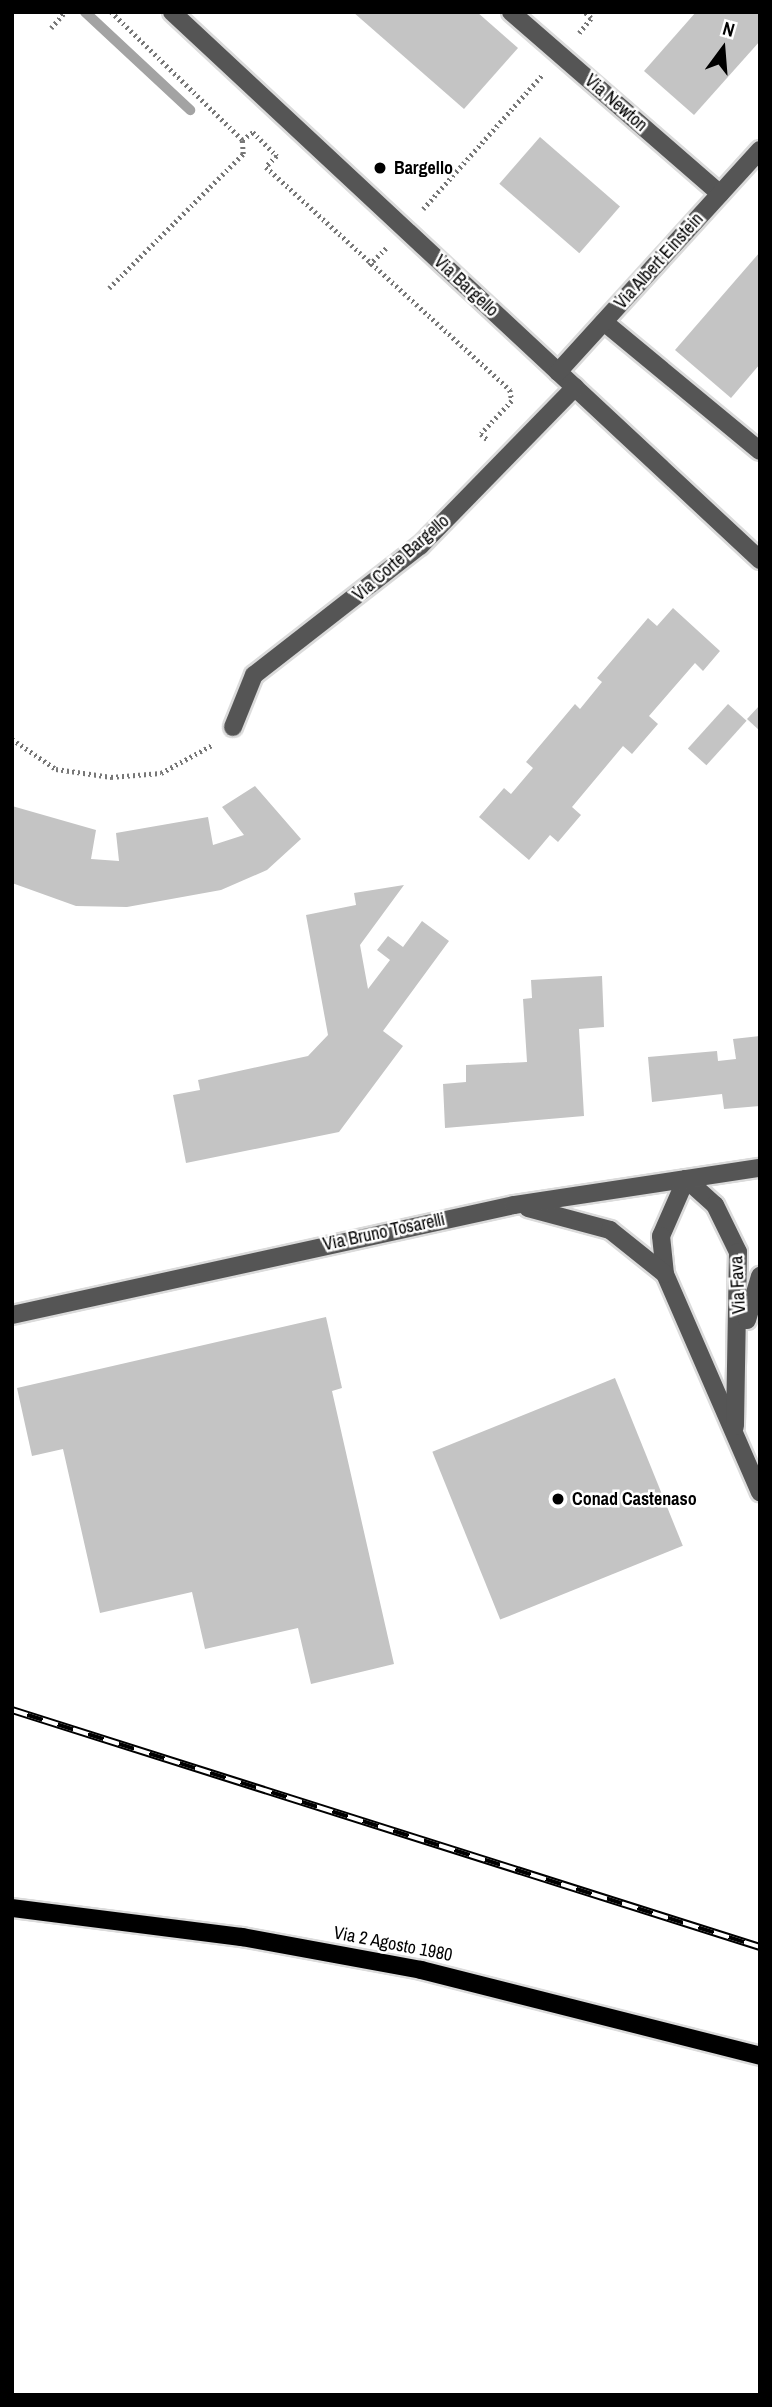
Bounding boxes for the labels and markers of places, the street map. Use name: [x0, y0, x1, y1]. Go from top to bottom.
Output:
place label: Bargello: [394, 157, 453, 179]
marker: Bargello: [372, 160, 388, 176]
place label: Conad Castenaso: [572, 1488, 697, 1510]
marker: Conad Castenaso: [550, 1491, 566, 1507]

